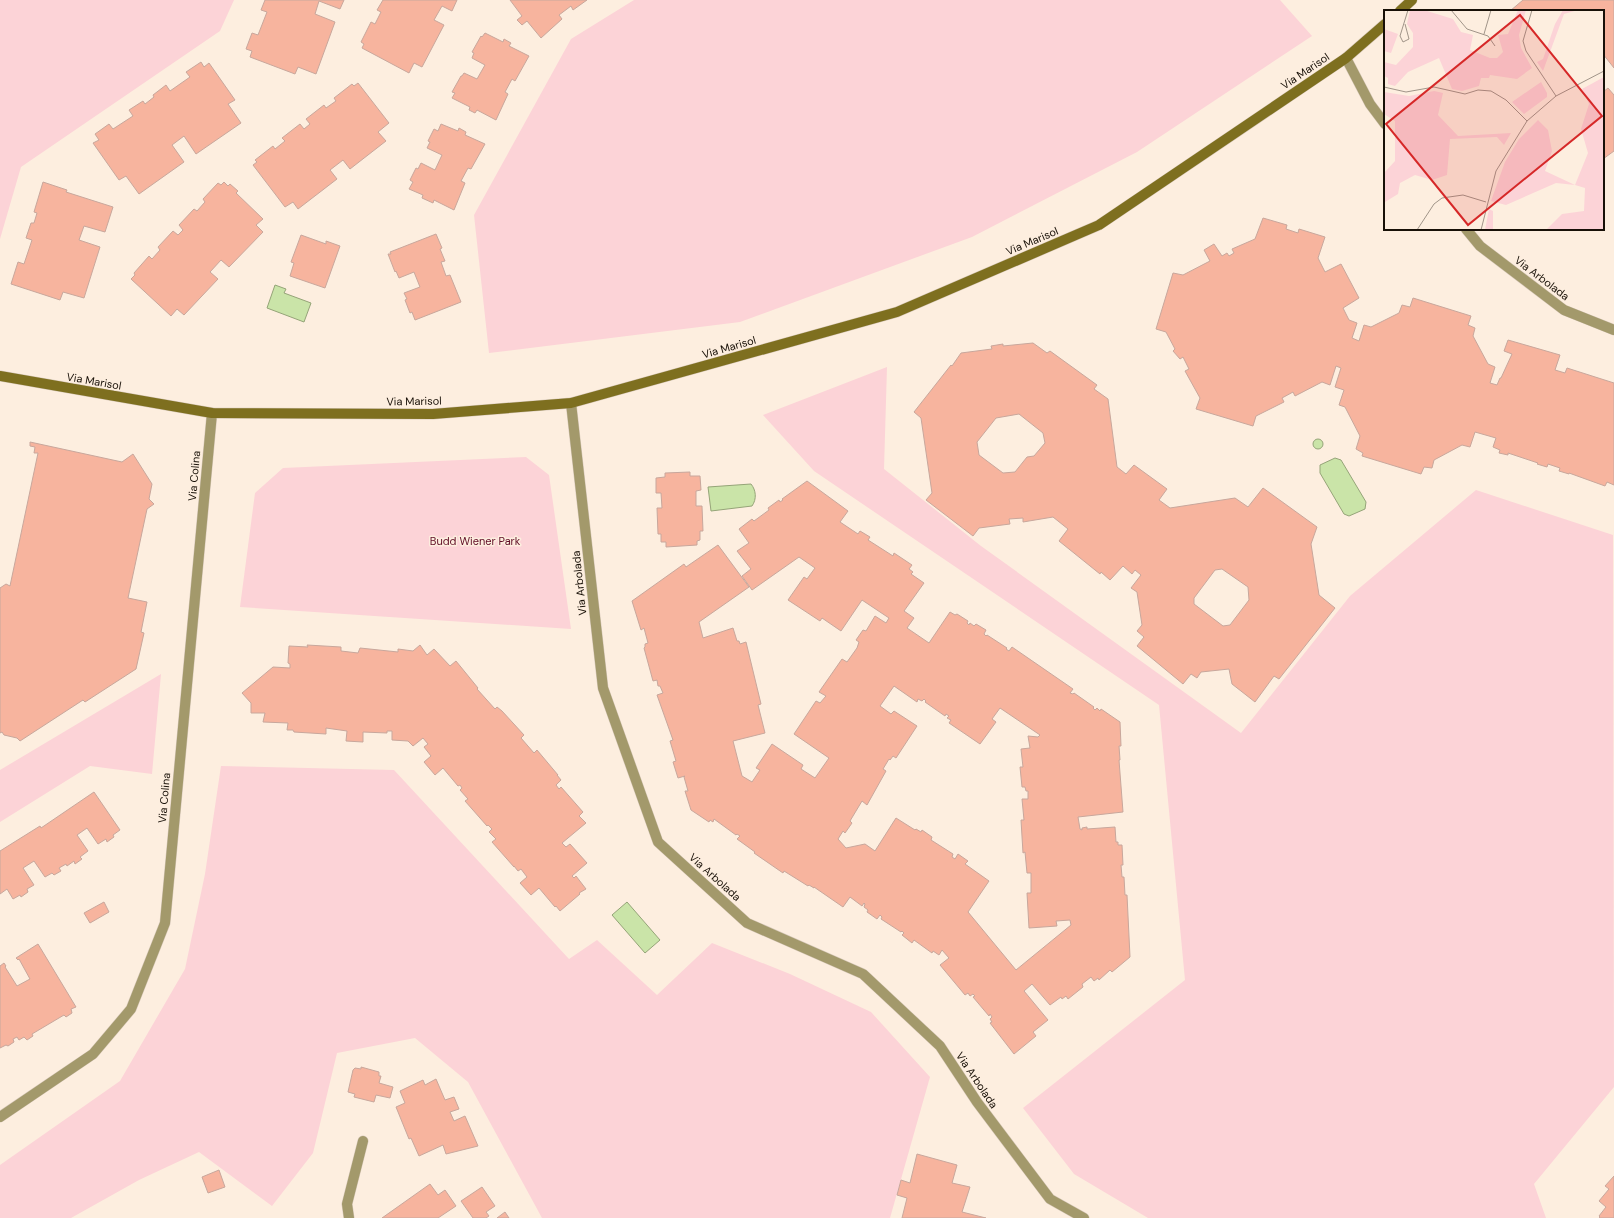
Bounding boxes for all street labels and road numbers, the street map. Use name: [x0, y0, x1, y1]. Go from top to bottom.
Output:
street label: Via Marisol: [1278, 50, 1332, 92]
street label: Via Marisol: [1004, 224, 1060, 258]
street label: Via Arbolada: [1512, 253, 1572, 303]
street label: Via Marisol: [700, 333, 758, 361]
street label: Via Marisol: [66, 369, 122, 393]
street label: Via Marisol: [386, 394, 442, 408]
street label: Via Colina: [185, 450, 203, 502]
street label: Via Arbolada: [569, 550, 589, 616]
street label: Via Colina: [155, 772, 173, 824]
street label: Via Arbolada: [686, 850, 744, 904]
street label: Via Arbolada: [953, 1049, 1001, 1111]

